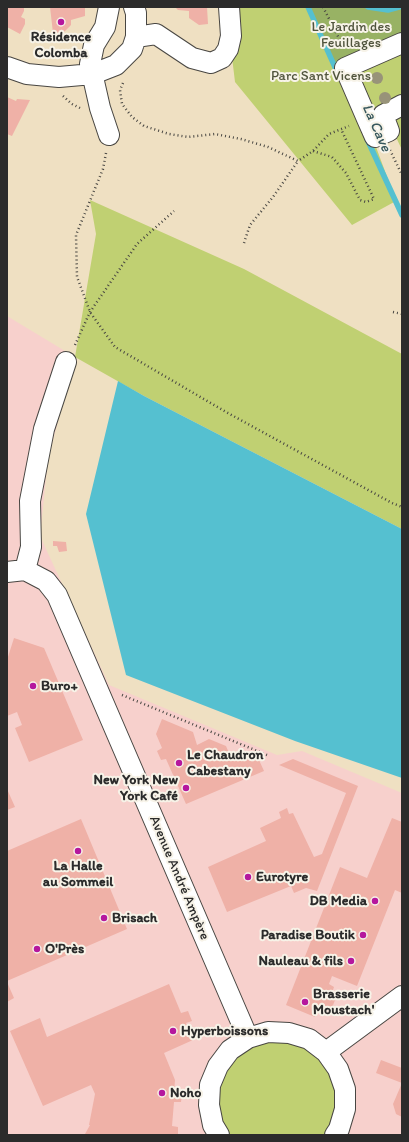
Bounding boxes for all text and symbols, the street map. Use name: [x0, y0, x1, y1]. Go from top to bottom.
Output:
marker: Résidence Colomba: [56, 17, 66, 27]
park label: Le Jardin des Feuillages: [311, 19, 391, 52]
place label: Résidence Colomba: [31, 29, 91, 62]
park label: Parc Sant Vicens: [271, 68, 371, 84]
water label: La Cave: [358, 101, 394, 155]
place label: Buro+: [41, 678, 78, 694]
marker: Buro+: [28, 681, 38, 691]
place label: Le Chaudron Cabestany: [187, 747, 263, 780]
marker: Le Chaudron Cabestany: [174, 758, 184, 768]
place label: New York New York Café: [93, 772, 178, 804]
marker: New York New York Café: [181, 783, 191, 793]
street label: Avenue André Ampère: [145, 813, 213, 943]
marker: La Halle au Sommeil: [73, 846, 83, 856]
place label: La Halle au Sommeil: [43, 858, 113, 890]
place label: Eurotyre: [256, 869, 308, 885]
marker: Eurotyre: [243, 872, 253, 882]
place label: DB Media: [309, 893, 367, 909]
marker: DB Media: [370, 896, 380, 906]
place label: Brisach: [112, 910, 157, 926]
marker: Brisach: [99, 913, 109, 923]
place label: Paradise Boutik: [261, 927, 355, 943]
marker: Paradise Boutik: [358, 930, 368, 940]
place label: O'Près: [45, 941, 84, 957]
marker: O'Près: [32, 944, 42, 954]
place label: Nauleau & fils: [259, 953, 343, 969]
marker: Nauleau & fils: [346, 956, 356, 966]
place label: Brasserie Moustach': [313, 986, 374, 1018]
marker: Brasserie Moustach': [300, 997, 310, 1007]
place label: Hyperboissons: [181, 1023, 268, 1039]
marker: Hyperboissons: [168, 1026, 178, 1036]
place label: Noho: [170, 1085, 201, 1101]
marker: Noho: [157, 1088, 167, 1098]

